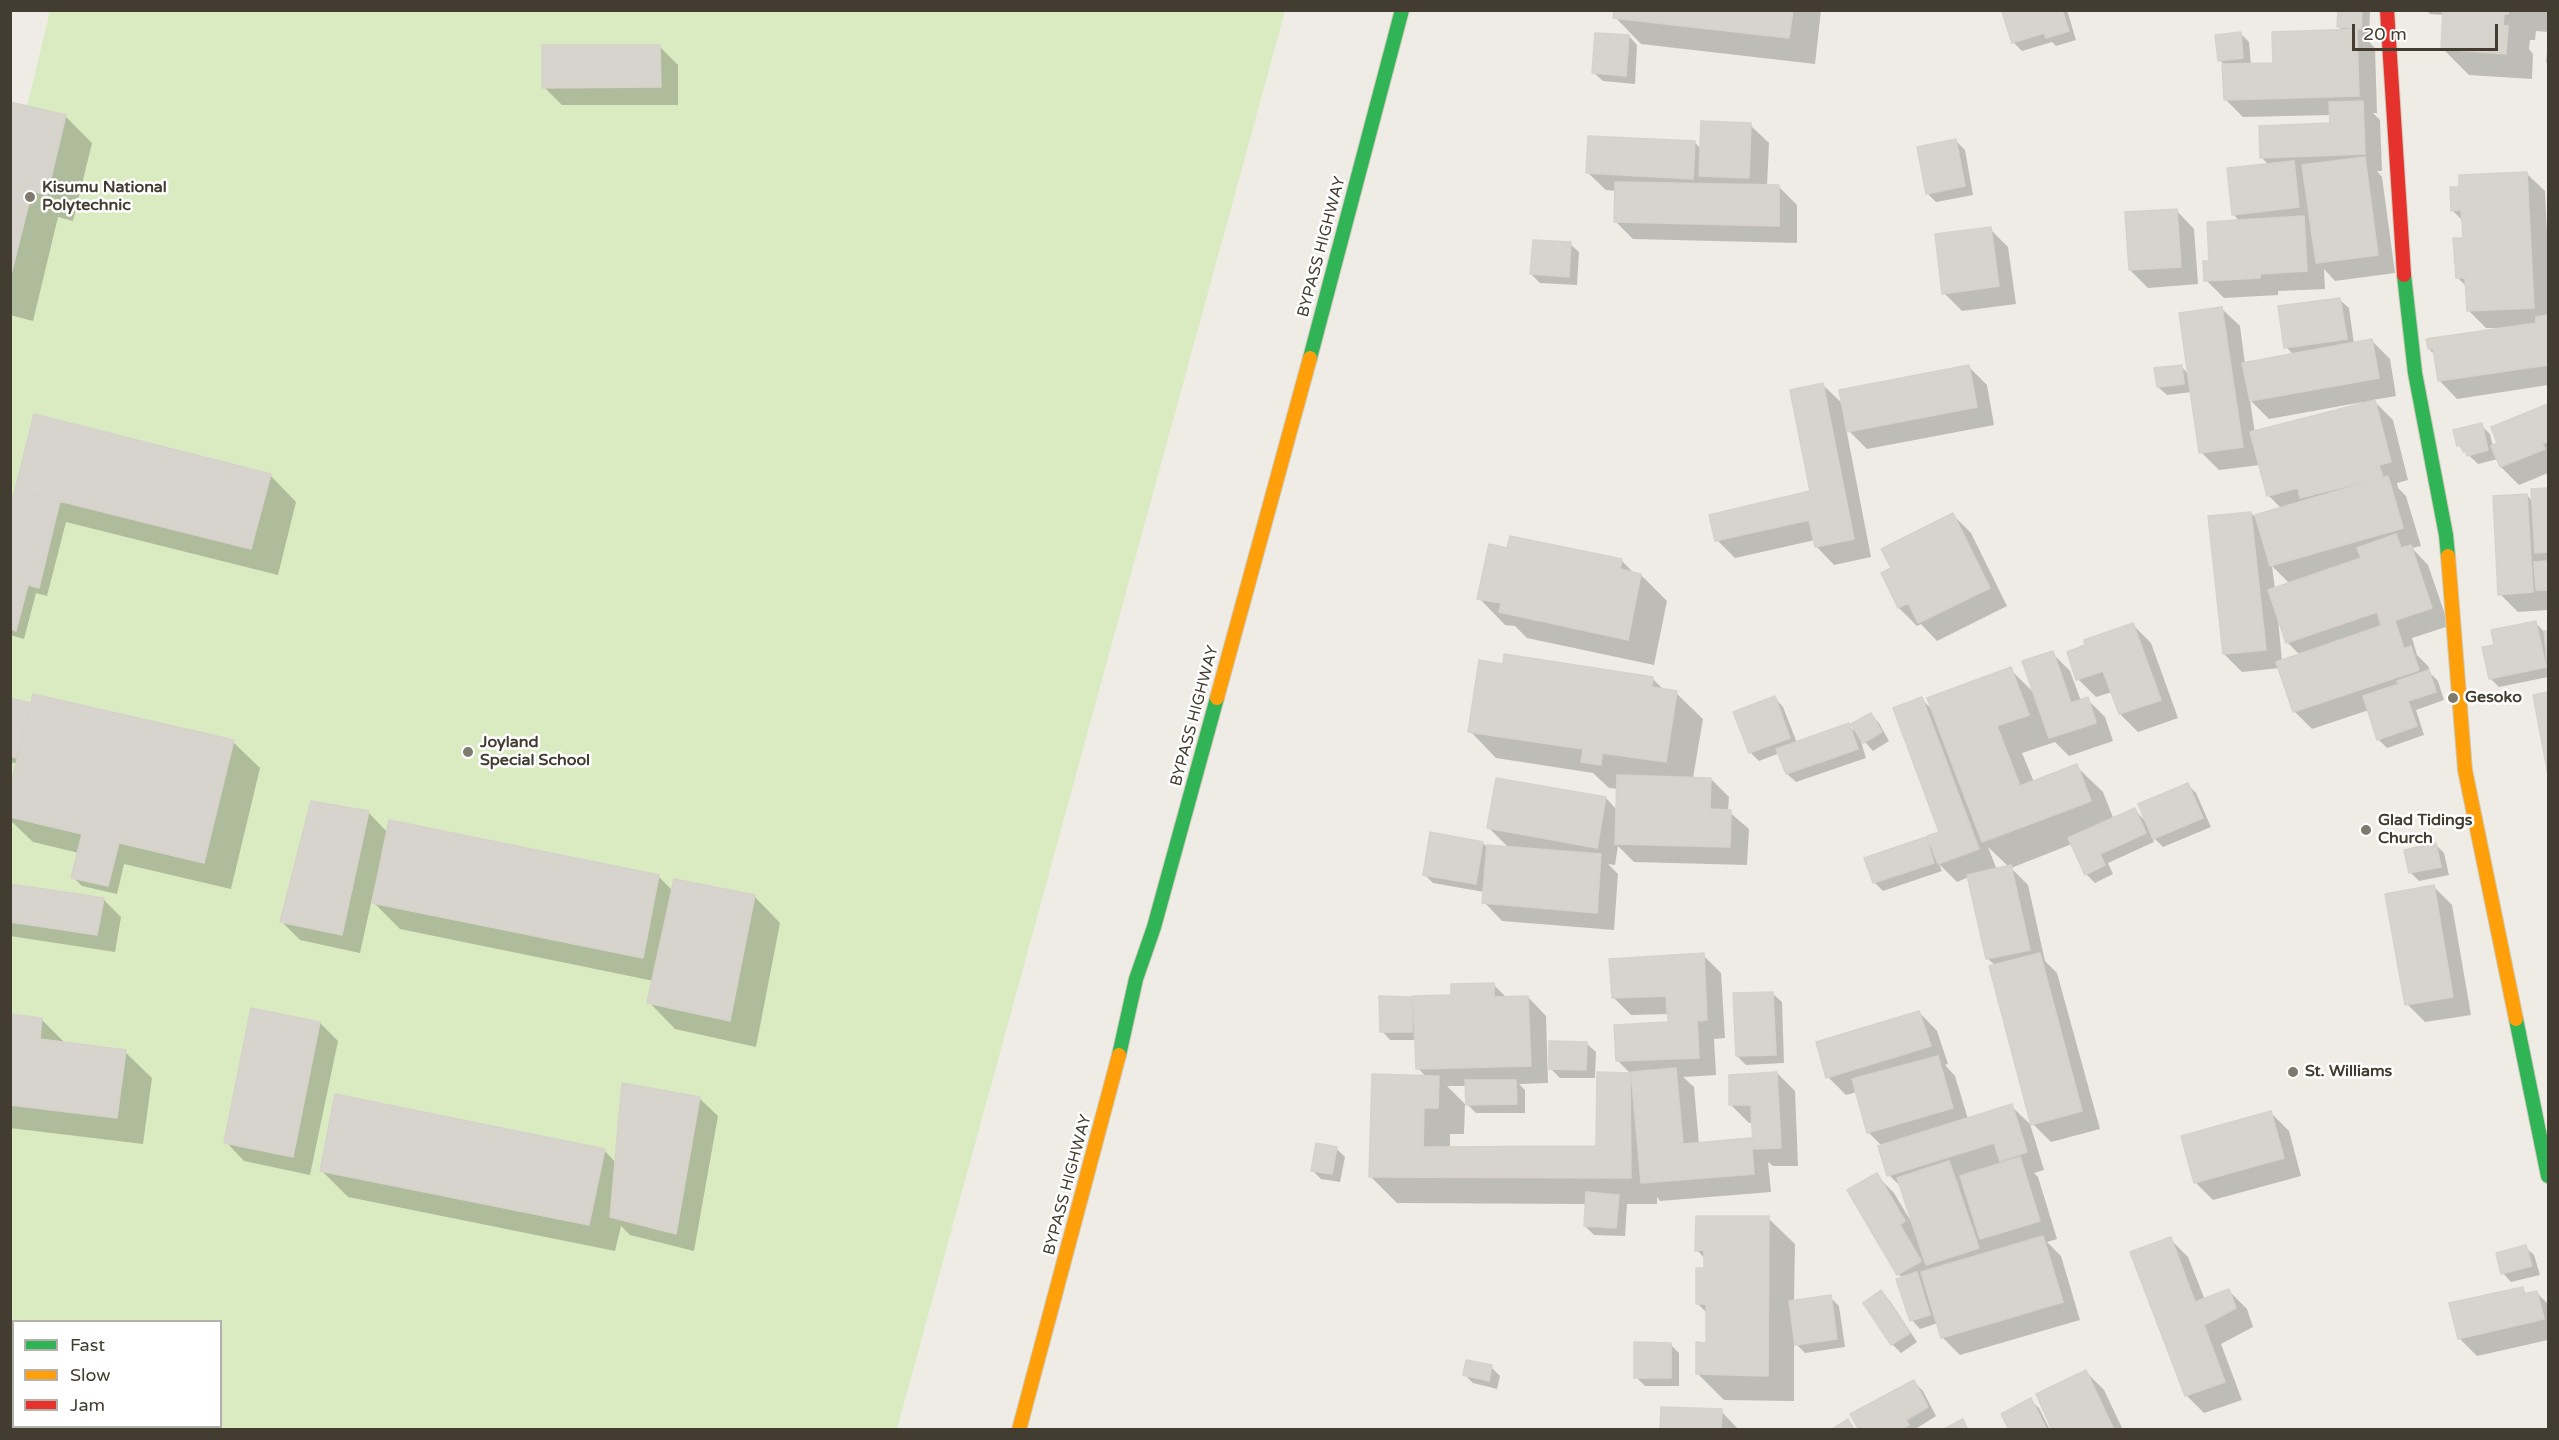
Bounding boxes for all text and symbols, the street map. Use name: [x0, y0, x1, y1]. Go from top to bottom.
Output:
scale bar: [2355, 12, 2500, 50]
text: 20 m: [2363, 23, 2407, 45]
street label: BYPASS HIGHWAY: [1294, 175, 1350, 319]
place label: Kisumu National Polytechnic: [42, 178, 167, 216]
marker: Kisumu National Polytechnic: [23, 190, 37, 204]
street label: BYPASS HIGHWAY: [1167, 644, 1223, 788]
place label: Gesoko: [2465, 688, 2522, 708]
marker: Gesoko: [2446, 691, 2460, 705]
place label: Joyland Special School: [480, 733, 590, 771]
marker: Joyland Special School: [461, 745, 475, 759]
place label: Glad Tidings Church: [2378, 811, 2473, 849]
marker: Glad Tidings Church: [2359, 823, 2373, 837]
place label: St. Williams: [2305, 1062, 2392, 1082]
marker: St. Williams: [2286, 1065, 2300, 1079]
street label: BYPASS HIGHWAY: [1040, 1113, 1096, 1257]
legend: [12, 1320, 222, 1428]
text: Fast: [70, 1334, 105, 1356]
text: Slow: [70, 1364, 111, 1386]
text: Jam: [70, 1394, 105, 1416]

